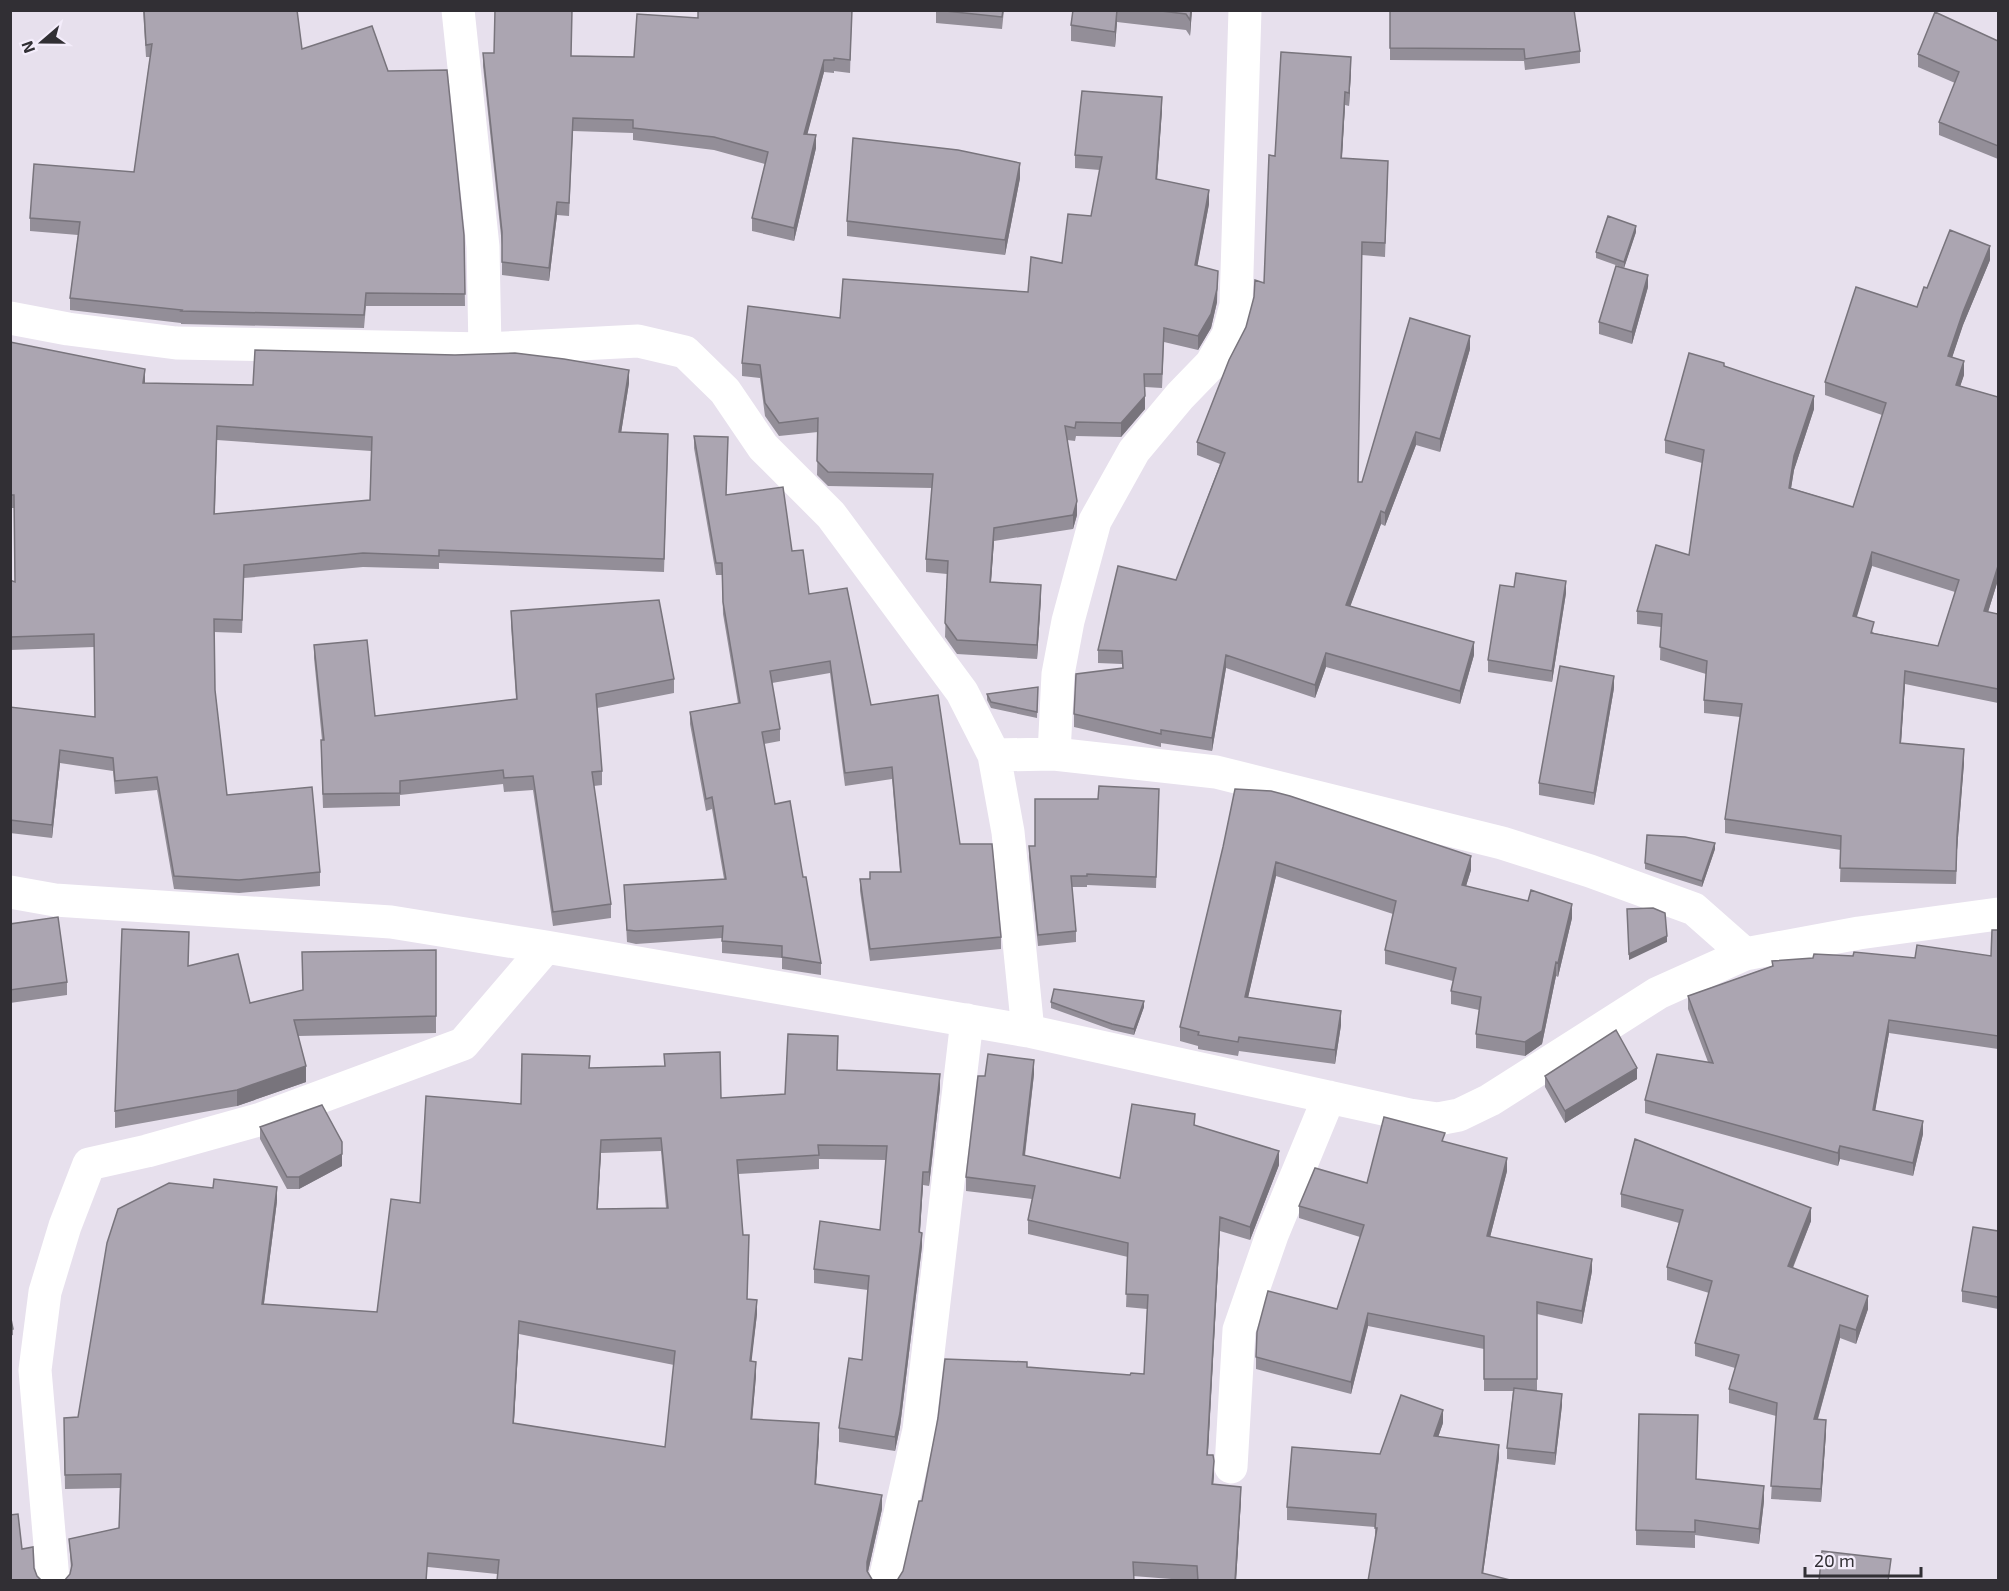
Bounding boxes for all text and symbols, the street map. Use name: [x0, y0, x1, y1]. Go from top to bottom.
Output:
north arrow: [12, 12, 72, 72]
text: N: [17, 39, 38, 56]
scale bar: [1805, 1540, 1920, 1578]
text: 20 m: [1814, 1549, 1855, 1571]

